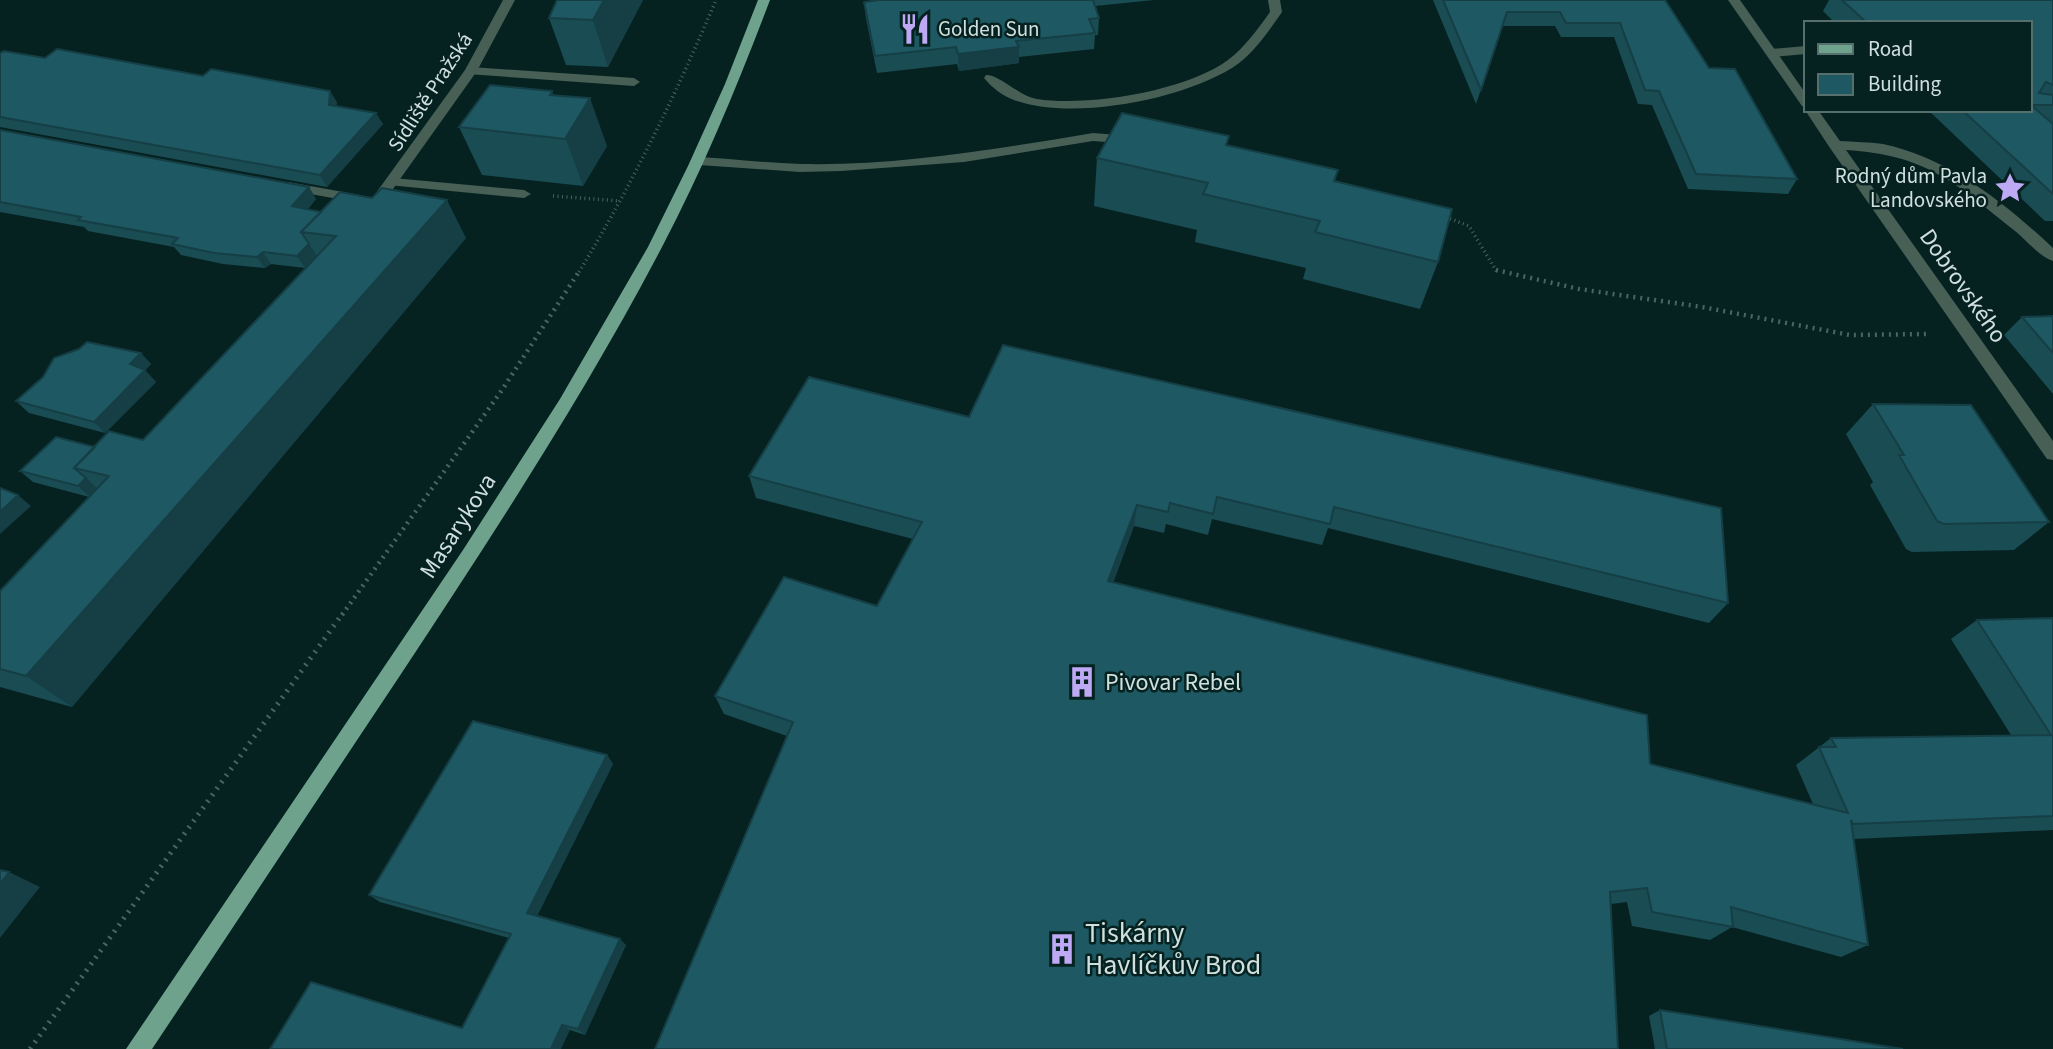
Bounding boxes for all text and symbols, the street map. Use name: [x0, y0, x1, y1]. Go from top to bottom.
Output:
restaurant icon: Golden Sun: [898, 12, 932, 46]
place label: Golden Sun: [938, 14, 1040, 44]
legend: [1804, 21, 2032, 112]
street label: Sídliště Pražská: [380, 27, 480, 157]
text: Road: [1868, 34, 1913, 64]
text: Building: [1868, 69, 1942, 99]
place label: Rodný dům Pavla Landovského: [1835, 161, 1987, 215]
place icon: Rodný dům Pavla Landovského: [1993, 171, 2027, 205]
street label: Dobrovského: [1911, 222, 2015, 350]
street label: Masarykova: [411, 467, 505, 585]
building icon: Pivovar Rebel: [1065, 665, 1099, 699]
place label: Pivovar Rebel: [1105, 665, 1241, 700]
place label: Tiskárny Havlíčkův Brod: [1085, 913, 1261, 985]
building icon: Tiskárny Havlíčkův Brod: [1045, 932, 1079, 966]

